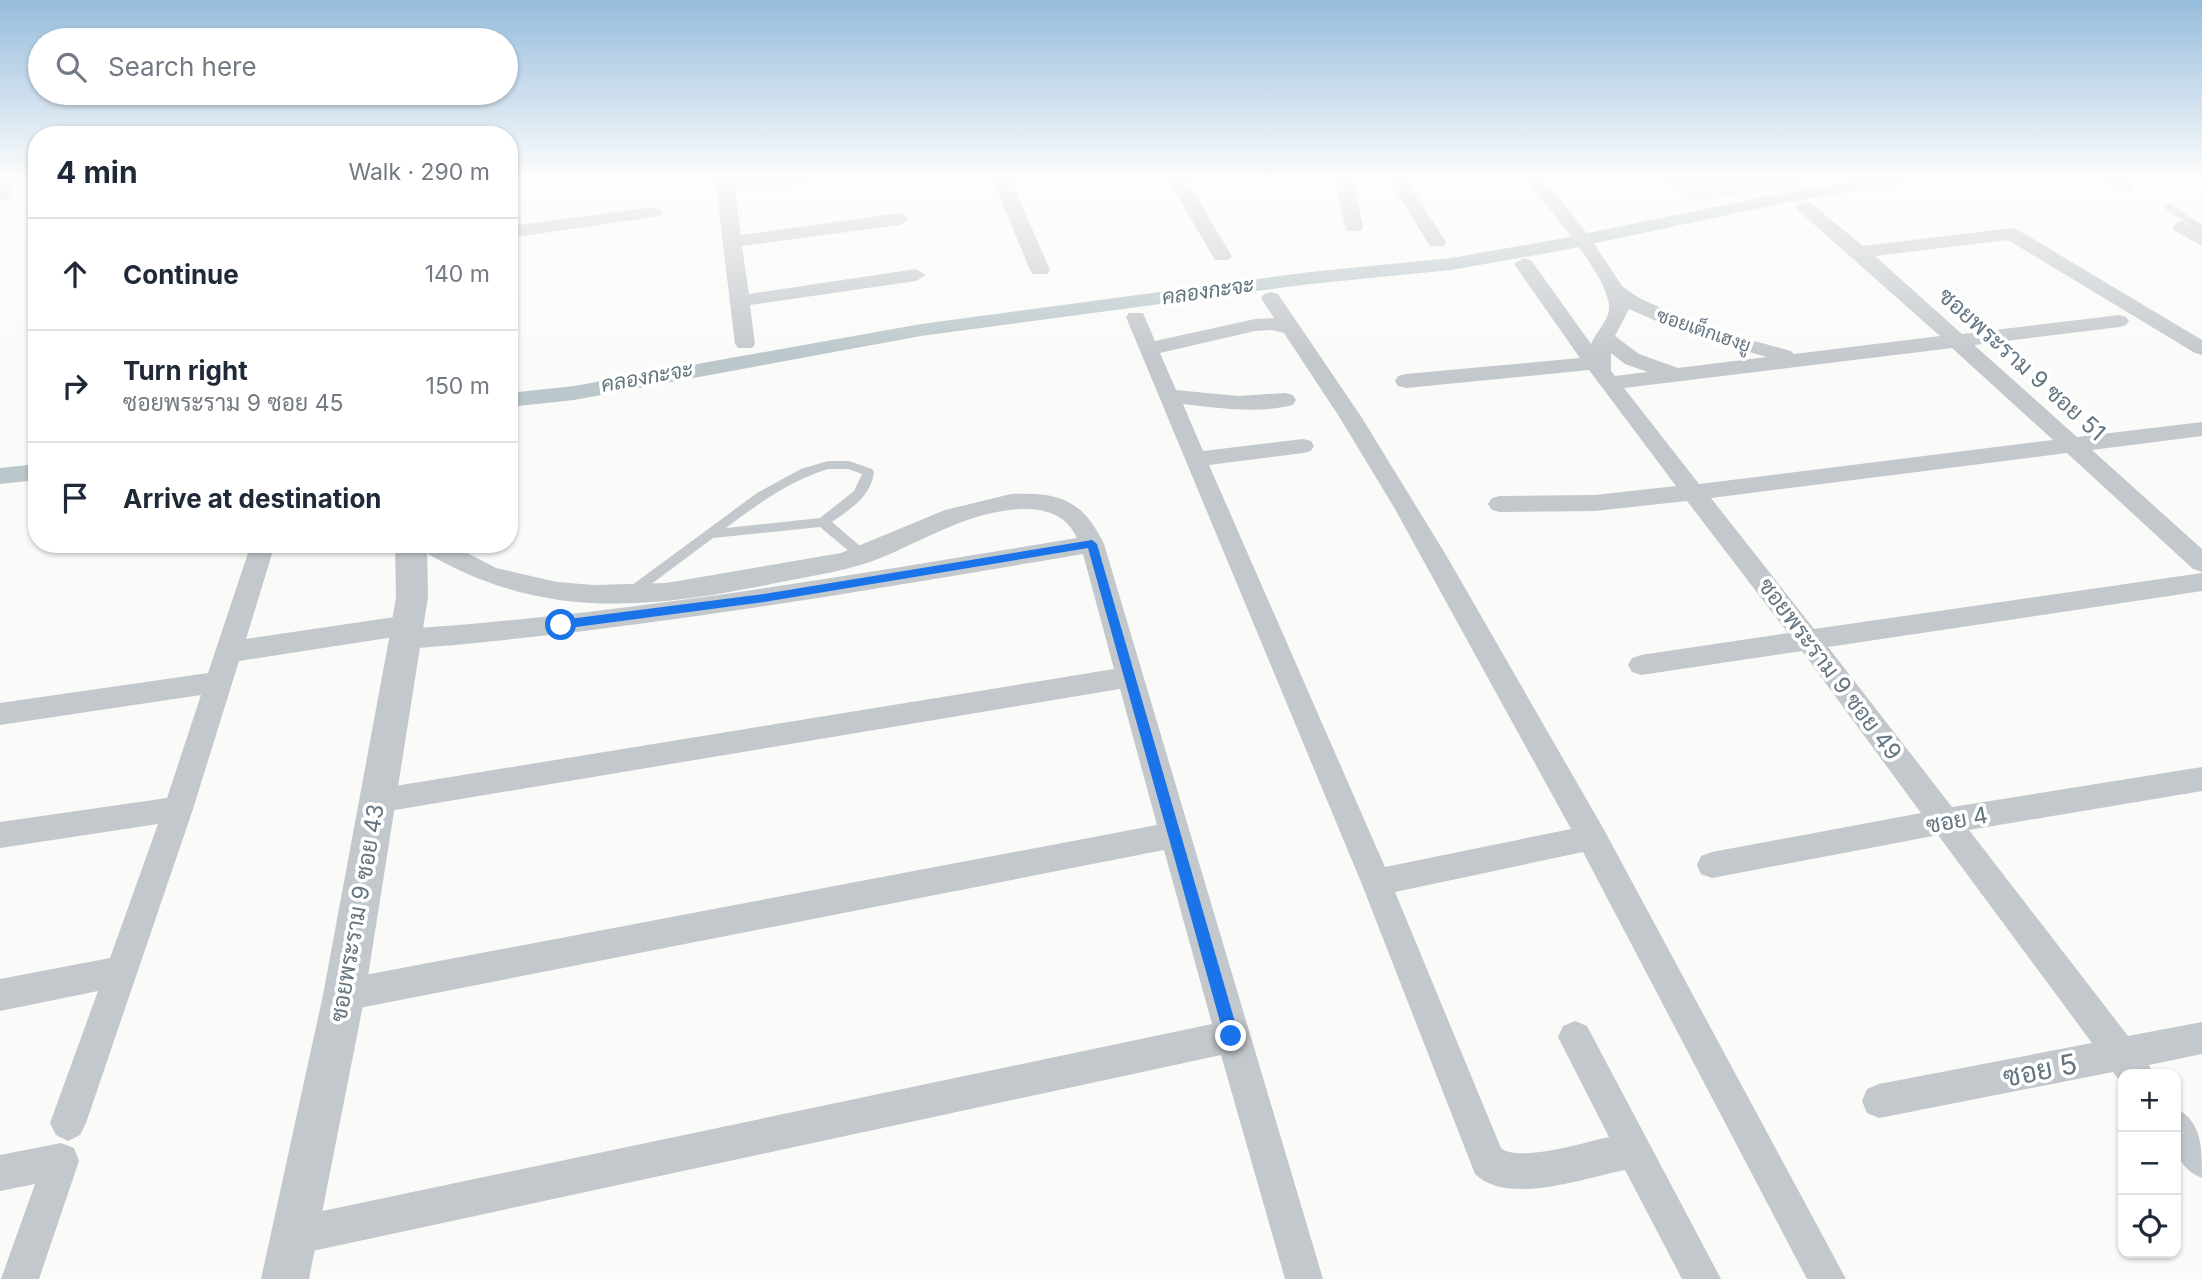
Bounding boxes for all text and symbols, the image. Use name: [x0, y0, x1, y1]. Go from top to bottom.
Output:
search box: [28, 28, 518, 105]
icon: search: [52, 48, 90, 86]
text: Search here: [108, 51, 257, 82]
text: 4 min: [56, 154, 138, 190]
text: Walk · 290 m: [348, 158, 490, 186]
icon: ahead: [56, 255, 94, 293]
text: Continue: [123, 259, 239, 290]
text: 140 m: [425, 260, 490, 288]
water label: คลองกะจะ: [1160, 272, 1256, 309]
street label: ซอยพระราม 9 ซอย 51: [1933, 282, 2111, 446]
street label: ซอยเต็กเฮงยู: [1653, 302, 1755, 359]
text: Turn right: [123, 355, 248, 386]
water label: คลองกะจะ: [599, 356, 696, 397]
icon: right: [56, 367, 94, 405]
text: 150 m: [426, 372, 490, 400]
text: ซอยพระราม 9 ซอย 45: [123, 389, 344, 417]
icon: arrive: [56, 479, 94, 517]
text: Arrive at destination: [123, 483, 382, 514]
street label: ซอยพระราม 9 ซอย 49: [1752, 572, 1908, 766]
route start: [545, 609, 576, 640]
street label: ซอย 4: [1924, 801, 1990, 839]
street label: ซอยพระราม 9 ซอย 43: [324, 802, 390, 1024]
route end: [1215, 1020, 1246, 1051]
street label: ซอย 5: [2000, 1046, 2080, 1094]
map controls: [2118, 1069, 2181, 1258]
button: +: [2118, 1069, 2181, 1132]
button: −: [2118, 1132, 2181, 1195]
button: locate: [2118, 1195, 2181, 1258]

